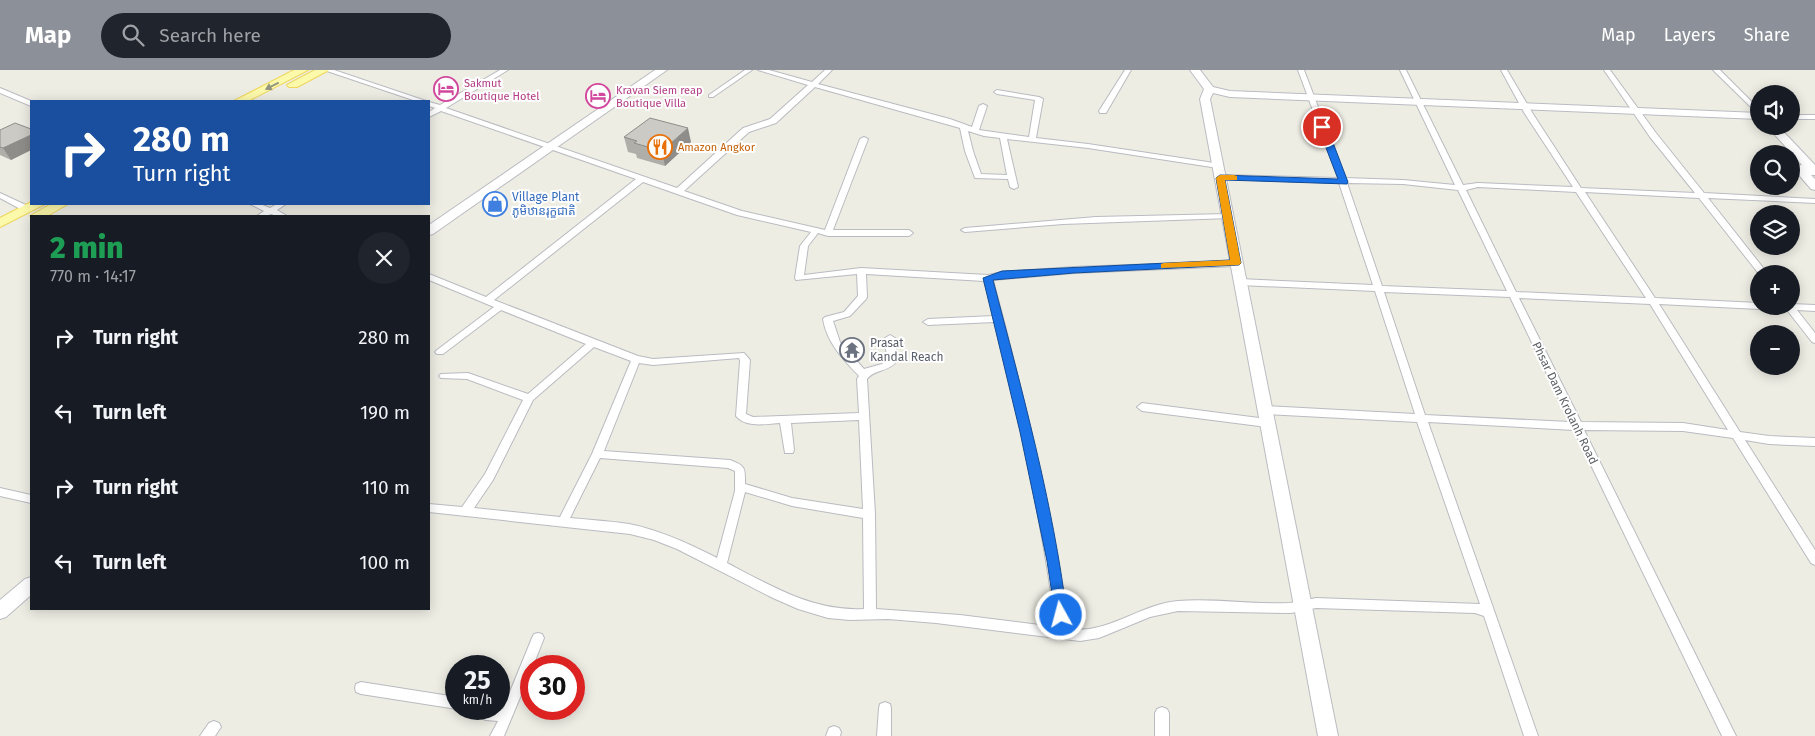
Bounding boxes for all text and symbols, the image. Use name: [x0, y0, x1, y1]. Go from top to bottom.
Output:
search box: [101, 13, 451, 58]
text: Map: [25, 21, 71, 49]
icon: search: [119, 21, 147, 49]
text: Search here: [159, 24, 261, 47]
text: Map: [1601, 24, 1636, 46]
text: Layers: [1664, 24, 1716, 46]
text: Share: [1744, 24, 1790, 46]
hotel icon: Sakmut Boutique Hotel: [433, 76, 459, 102]
place label: Sakmut Boutique Hotel: [464, 77, 539, 103]
one-way arrow: [264, 82, 279, 90]
hotel icon: Kravan Siem reap Boutique Villa: [585, 83, 611, 109]
place label: Kravan Siem reap Boutique Villa: [616, 84, 703, 110]
map controls: [1750, 85, 1800, 375]
button: sound: [1750, 85, 1800, 135]
pin: [1301, 106, 1343, 148]
icon: arrive: [1308, 113, 1336, 141]
text: 280 m: [133, 118, 230, 160]
icon: right: [50, 120, 115, 185]
restaurant icon: Amazon Angkor: [647, 134, 673, 160]
place label: Amazon Angkor: [678, 141, 756, 154]
button: search: [1750, 145, 1800, 195]
text: Turn right: [133, 160, 230, 187]
place label: Village Plant ភូមិឋានរុក្ខជាតិ: [512, 190, 580, 218]
shop icon: Village Plant ភូមិឋានរុក្ខជាតិ: [482, 191, 508, 217]
button: layers: [1750, 205, 1800, 255]
text: 2 min: [50, 230, 123, 266]
button: close: [358, 232, 410, 284]
button: +: [1750, 265, 1800, 315]
text: 770 m · 14:17: [50, 267, 136, 286]
icon: right: [50, 324, 78, 352]
button: −: [1750, 325, 1800, 375]
text: Turn right: [93, 326, 178, 349]
text: 280 m: [358, 326, 410, 349]
place label: Prasat Kandal Reach: [870, 336, 944, 364]
temple icon: Prasat Kandal Reach: [839, 337, 865, 363]
street label: Phsar Dam Krolanh Road: [1529, 340, 1601, 466]
icon: left: [50, 399, 78, 427]
text: Turn left: [93, 401, 167, 424]
text: 190 m: [360, 401, 410, 424]
icon: right: [50, 474, 78, 502]
text: Turn right: [93, 476, 178, 499]
text: 110 m: [362, 476, 410, 499]
icon: left: [50, 549, 78, 577]
text: Turn left: [93, 551, 167, 574]
text: 100 m: [359, 551, 410, 574]
position arrow: [1034, 588, 1086, 640]
speed limit sign: 30: [520, 655, 585, 720]
text: 25: [464, 666, 491, 696]
text: km/h: [463, 693, 492, 707]

